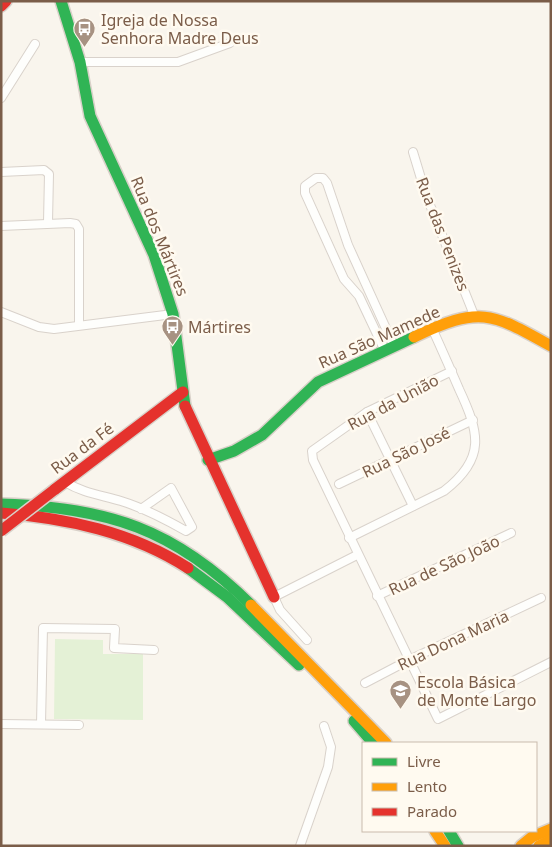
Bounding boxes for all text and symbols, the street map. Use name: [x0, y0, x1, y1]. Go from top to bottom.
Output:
place label: Igreja de Nossa Senhora Madre Deus: [101, 9, 259, 49]
bus stop icon: Igreja de Nossa Senhora Madre Deus: [73, 17, 97, 48]
street label: Rua dos Mártires: [126, 173, 194, 299]
street label: Rua das Penizes: [411, 174, 475, 294]
street label: Rua São Mamede: [315, 300, 443, 374]
bus stop icon: Mártires: [160, 315, 184, 346]
place label: Mártires: [188, 316, 251, 338]
street label: Rua da União: [344, 369, 442, 435]
street label: Rua da Fé: [46, 417, 118, 479]
street label: Rua São José: [358, 421, 454, 483]
street label: Rua de São João: [385, 530, 503, 600]
street label: Rua Dona Maria: [394, 605, 512, 675]
place label: Escola Básica de Monte Largo: [417, 671, 536, 711]
school or university icon: Escola Básica de Monte Largo: [389, 679, 413, 710]
legend: [362, 742, 537, 832]
text: Livre: [407, 751, 441, 771]
text: Lento: [407, 776, 447, 796]
text: Parado: [407, 801, 457, 821]

